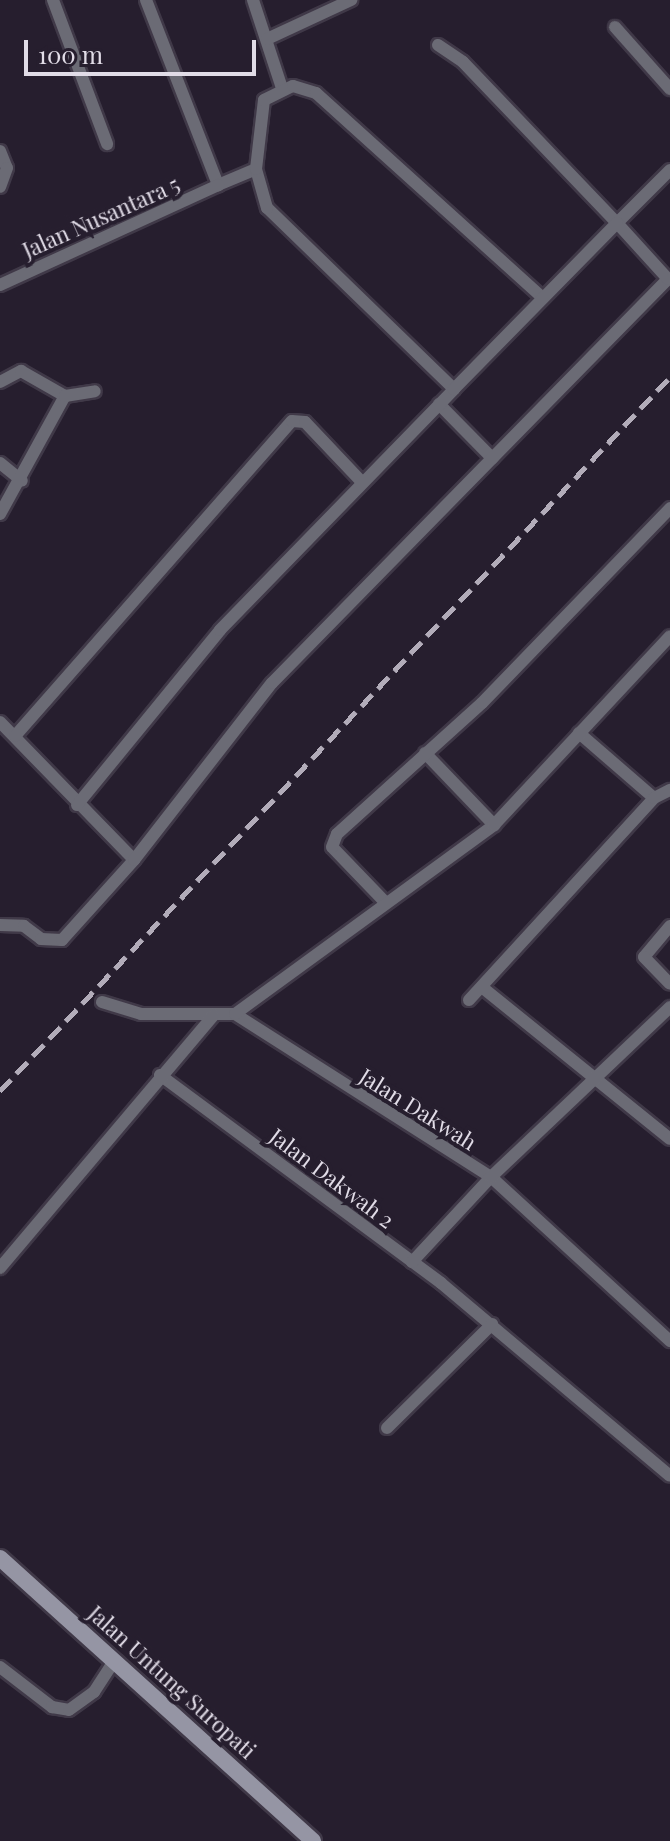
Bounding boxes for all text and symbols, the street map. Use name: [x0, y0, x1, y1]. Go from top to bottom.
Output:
scale bar: [28, 24, 260, 74]
text: 100 m: [38, 38, 103, 70]
street label: Jalan Nusantara 5: [18, 170, 184, 264]
street label: Jalan Dakwah: [355, 1063, 481, 1155]
street label: Jalan Dakwah 2: [265, 1123, 399, 1233]
street label: Jalan Untung Suropati: [83, 1600, 261, 1764]

